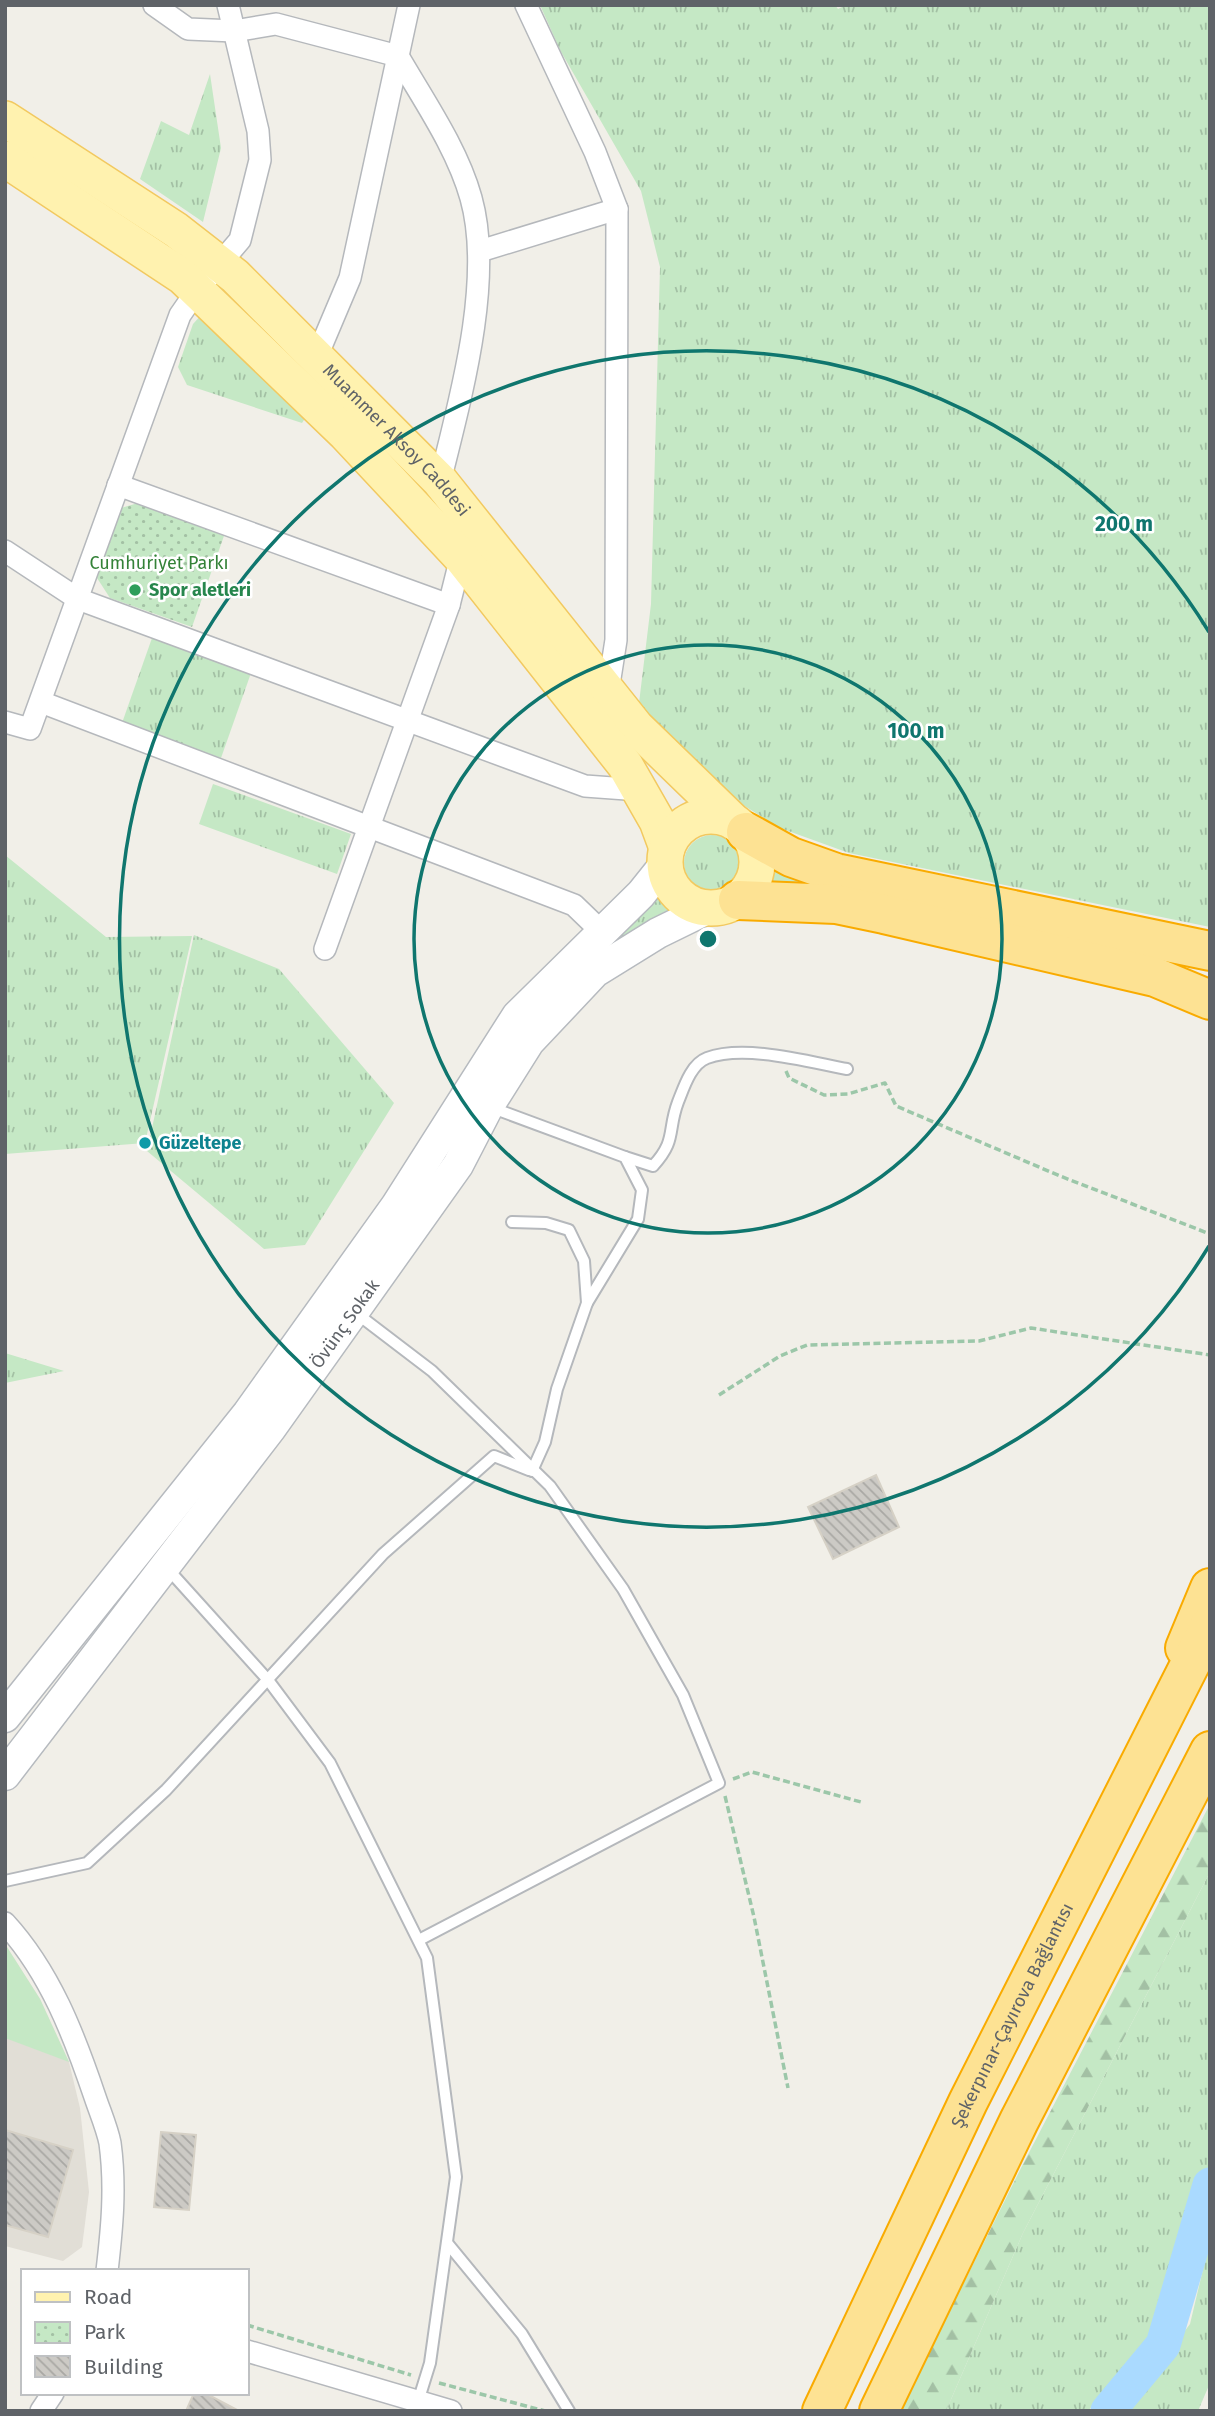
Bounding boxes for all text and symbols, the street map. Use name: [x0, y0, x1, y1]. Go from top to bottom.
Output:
street label: Muammer Aksoy Caddesi: [318, 359, 475, 521]
text: 200 m: [1095, 511, 1153, 537]
park label: Cumhuriyet Parkı: [89, 552, 229, 574]
place label: Spor aletleri: [149, 579, 251, 601]
marker: Spor aletleri: [127, 582, 143, 598]
text: 100 m: [887, 718, 945, 744]
centre of rings: [696, 927, 720, 951]
place label: Güzeltepe: [159, 1132, 242, 1154]
marker: Güzeltepe: [137, 1135, 153, 1151]
street label: Övünç Sokak: [306, 1274, 385, 1373]
street label: Şekerpınar-Çayırova Bağlantısı: [946, 1899, 1078, 2131]
legend: [21, 2269, 248, 2395]
text: Road: [84, 2284, 132, 2310]
text: Park: [84, 2319, 126, 2345]
text: Building: [84, 2354, 163, 2380]

